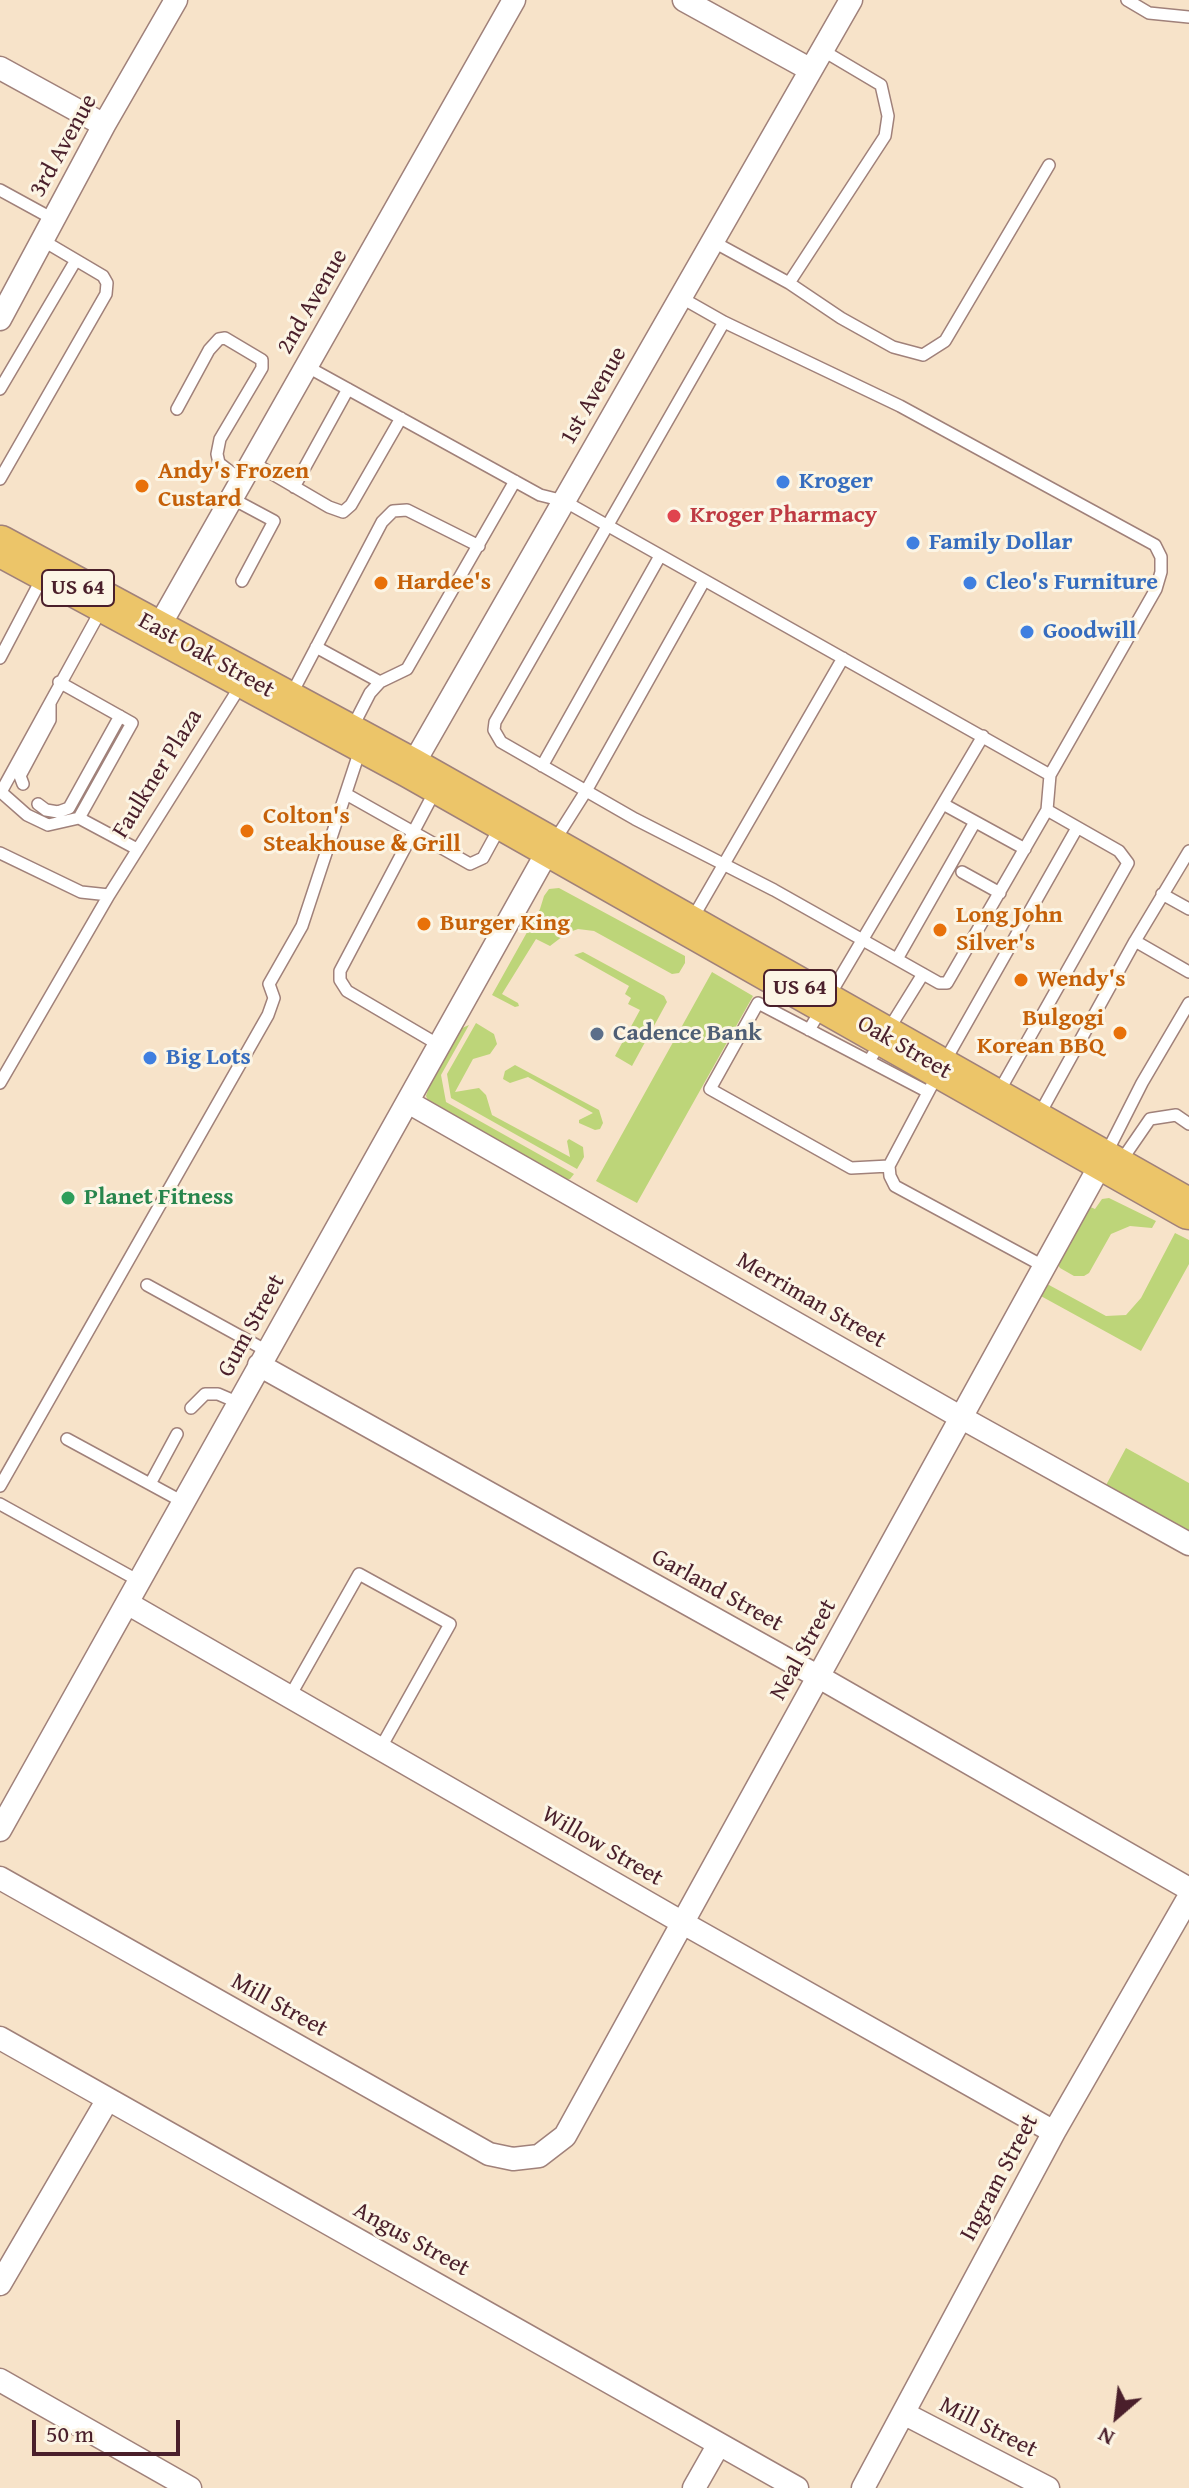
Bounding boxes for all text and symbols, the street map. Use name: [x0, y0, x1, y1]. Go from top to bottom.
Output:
street label: 3rd Avenue: [24, 90, 104, 202]
street label: 2nd Avenue: [271, 244, 355, 360]
street label: 1st Avenue: [554, 342, 634, 450]
place label: Andy's Frozen Custard: [158, 458, 309, 514]
place label: Kroger: [799, 468, 873, 496]
marker: Kroger: [774, 473, 792, 491]
marker: Andy's Frozen Custard: [133, 477, 151, 495]
place label: Kroger Pharmacy: [690, 502, 877, 530]
marker: Kroger Pharmacy: [665, 507, 683, 525]
place label: Family Dollar: [929, 529, 1072, 557]
marker: Family Dollar: [904, 534, 922, 552]
place label: Hardee's: [397, 569, 491, 597]
place label: Cleo's Furniture: [986, 569, 1158, 597]
road number: US 64: [42, 570, 114, 606]
marker: Hardee's: [372, 574, 390, 592]
marker: Cleo's Furniture: [961, 574, 979, 592]
street label: East Oak Street: [133, 607, 279, 705]
place label: Goodwill: [1043, 618, 1137, 646]
marker: Goodwill: [1018, 623, 1036, 641]
street label: Faulkner Plaza: [107, 704, 209, 844]
place label: Colton's Steakhouse & Grill: [263, 803, 461, 859]
marker: Colton's Steakhouse & Grill: [238, 822, 256, 840]
place label: Long John Silver's: [956, 902, 1063, 958]
place label: Burger King: [440, 910, 570, 938]
marker: Burger King: [415, 915, 433, 933]
marker: Long John Silver's: [931, 921, 949, 939]
place label: Wendy's: [1037, 966, 1126, 994]
road number: US 64: [764, 970, 836, 1006]
marker: Wendy's: [1012, 971, 1030, 989]
place label: Bulgogi Korean BBQ: [977, 1005, 1104, 1061]
street label: Oak Street: [852, 1010, 956, 1086]
place label: Cadence Bank: [613, 1020, 762, 1048]
marker: Bulgogi Korean BBQ: [1111, 1024, 1129, 1042]
marker: Cadence Bank: [588, 1025, 606, 1043]
place label: Big Lots: [166, 1044, 251, 1072]
marker: Big Lots: [141, 1049, 159, 1067]
place label: Planet Fitness: [84, 1184, 234, 1212]
marker: Planet Fitness: [59, 1189, 77, 1207]
street label: Merriman Street: [731, 1247, 891, 1355]
street label: Gum Street: [212, 1270, 292, 1382]
street label: Garland Street: [646, 1543, 788, 1639]
street label: Neal Street: [764, 1594, 844, 1706]
street label: Willow Street: [536, 1801, 668, 1893]
street label: Mill Street: [226, 1968, 332, 2044]
street label: Ingram Street: [955, 2110, 1045, 2246]
street label: Angus Street: [348, 2196, 474, 2284]
north arrow: [1077, 2376, 1157, 2456]
street label: Mill Street: [934, 2391, 1042, 2465]
scale bar: [36, 2404, 184, 2454]
text: 50 m: [46, 2416, 94, 2451]
text: N: [1092, 2420, 1120, 2455]

